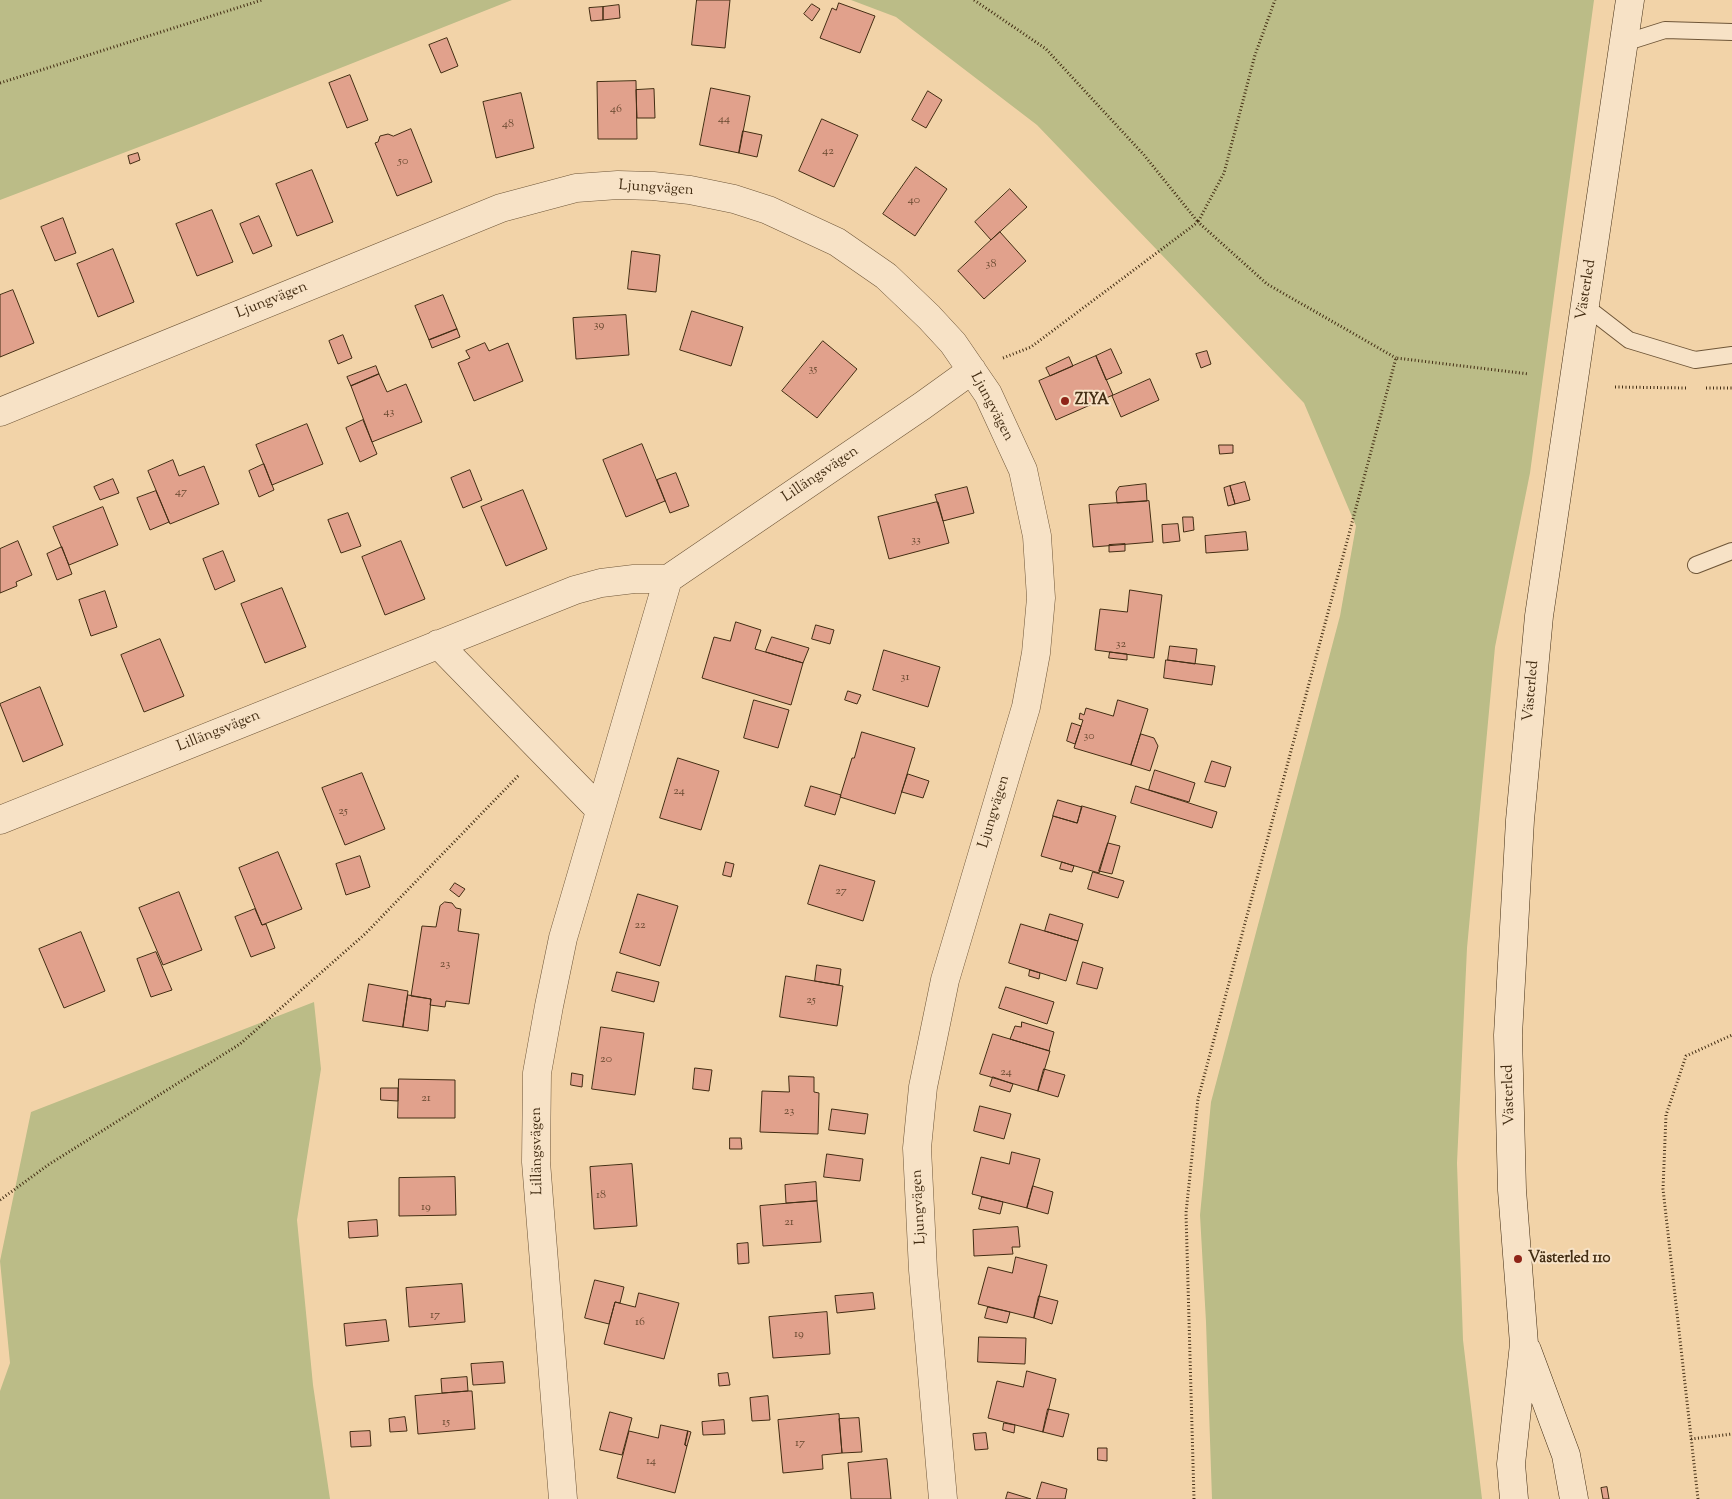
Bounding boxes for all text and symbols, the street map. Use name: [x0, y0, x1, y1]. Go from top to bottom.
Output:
house number: 46: [610, 103, 622, 117]
house number: 44: [718, 113, 730, 127]
house number: 48: [502, 118, 514, 132]
house number: 42: [822, 145, 834, 159]
house number: 50: [398, 155, 408, 169]
street label: Ljungvägen: [618, 177, 694, 201]
house number: 40: [908, 194, 920, 208]
house number: 38: [986, 258, 996, 272]
street label: Västerled: [1573, 258, 1601, 322]
street label: Ljungvägen: [234, 279, 310, 323]
house number: 39: [594, 319, 604, 333]
house number: 35: [809, 363, 817, 377]
street label: Ljungvägen: [965, 369, 1017, 445]
place label: ZIYA: [1075, 392, 1109, 410]
marker: ZIYA: [1059, 395, 1071, 407]
house number: 43: [384, 406, 394, 420]
street label: Lillängsvägen: [779, 443, 863, 507]
house number: 47: [175, 486, 187, 500]
house number: 33: [911, 534, 921, 548]
house number: 32: [1116, 638, 1126, 652]
street label: Västerled: [1520, 660, 1544, 722]
house number: 31: [901, 671, 909, 685]
street label: Lillängsvägen: [175, 707, 263, 757]
house number: 30: [1083, 730, 1095, 744]
street label: Ljungvägen: [975, 773, 1015, 851]
house number: 24: [673, 785, 685, 799]
house number: 25: [338, 805, 348, 819]
house number: 27: [835, 885, 847, 899]
house number: 22: [634, 919, 646, 933]
house number: 23: [440, 958, 450, 972]
house number: 25: [806, 994, 816, 1008]
house number: 20: [600, 1053, 612, 1067]
street label: Västerled: [1500, 1064, 1520, 1126]
house number: 24: [1000, 1066, 1012, 1080]
house number: 21: [421, 1092, 431, 1106]
house number: 23: [784, 1105, 794, 1119]
street label: Lillängsvägen: [528, 1107, 548, 1195]
street label: Ljungvägen: [909, 1169, 931, 1245]
house number: 18: [596, 1189, 606, 1203]
house number: 19: [421, 1201, 431, 1215]
house number: 21: [784, 1216, 794, 1230]
place label: Västerled 110: [1528, 1250, 1610, 1268]
marker: Västerled 110: [1512, 1253, 1524, 1265]
house number: 17: [430, 1309, 440, 1323]
house number: 16: [635, 1316, 645, 1330]
house number: 19: [794, 1328, 804, 1342]
house number: 15: [442, 1416, 450, 1430]
house number: 17: [795, 1437, 805, 1451]
house number: 14: [646, 1455, 656, 1469]

